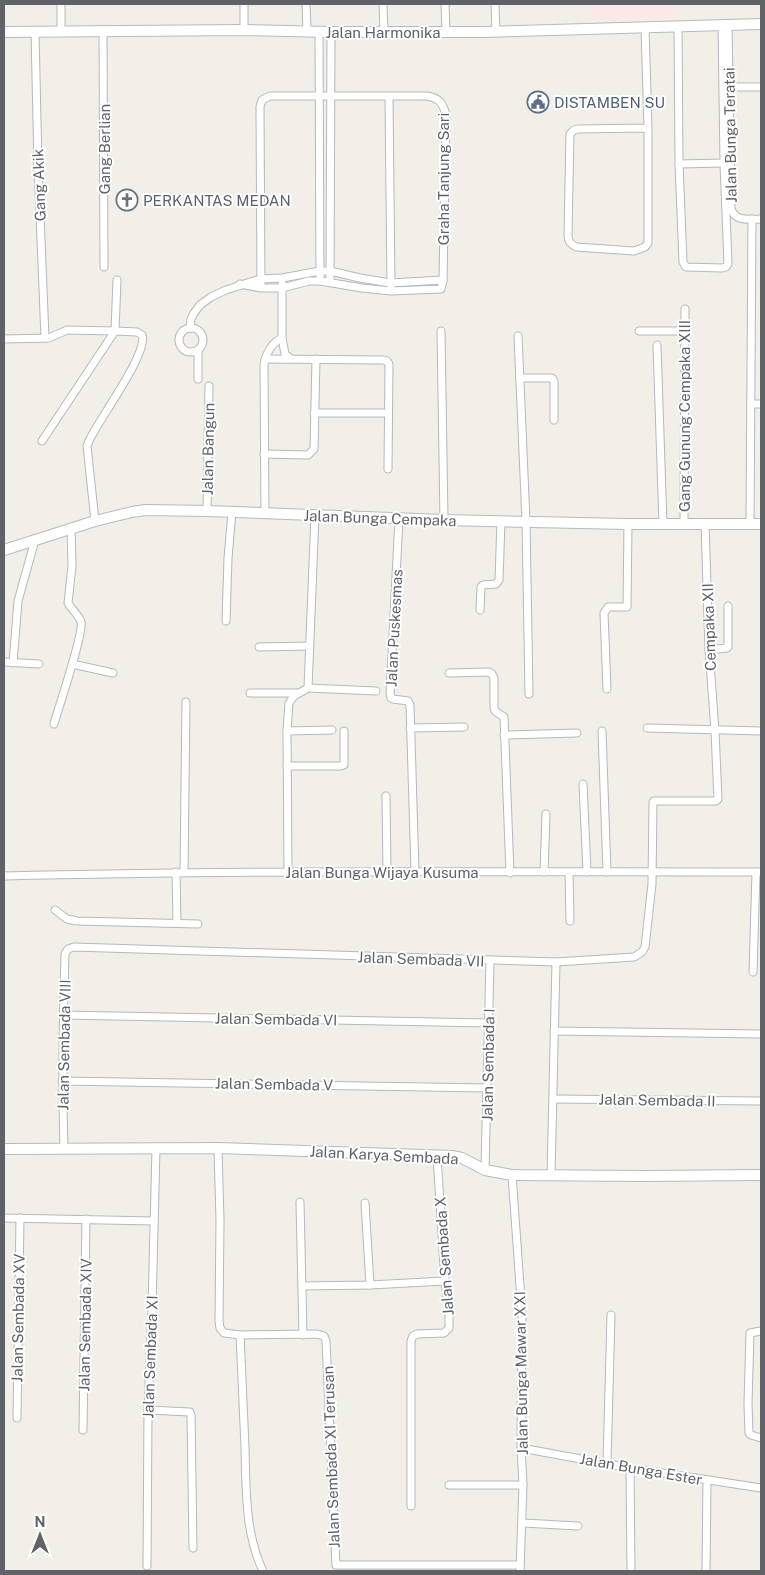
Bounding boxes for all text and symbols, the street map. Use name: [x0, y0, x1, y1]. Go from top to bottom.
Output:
street label: Jalan Harmonika: [325, 24, 441, 41]
street label: Jalan Bunga Teratai: [720, 67, 740, 203]
public building icon: DISTAMBEN SU: [526, 90, 550, 114]
place label: DISTAMBEN SU: [554, 94, 665, 111]
street label: Gang Berlian: [96, 104, 113, 194]
street label: Graha Tanjung Sari: [435, 113, 452, 245]
street label: Gang Akik: [29, 149, 49, 221]
church icon: PERKANTAS MEDAN: [115, 188, 139, 212]
place label: PERKANTAS MEDAN: [143, 192, 291, 209]
street label: Gang Gunung Cempaka XIII: [676, 320, 693, 512]
street label: Jalan Bangun: [199, 402, 217, 496]
street label: Jalan Bunga Cempaka: [303, 507, 457, 529]
street label: Jalan Puskesmas: [382, 569, 406, 687]
street label: Cempaka XII: [699, 583, 719, 671]
street label: Jalan Bunga Wijaya Kusuma: [285, 864, 479, 881]
street label: Jalan Sembada VII: [357, 948, 485, 970]
street label: Jalan Sembada VIII: [54, 979, 74, 1111]
street label: Jalan Sembada I: [479, 1008, 497, 1122]
street label: Jalan Sembada VI: [214, 1009, 338, 1029]
street label: Jalan Sembada V: [215, 1074, 333, 1094]
street label: Jalan Sembada II: [598, 1090, 716, 1110]
street label: Jalan Karya Sembada: [309, 1143, 459, 1167]
street label: Jalan Sembada X: [431, 1196, 457, 1316]
street label: Jalan Sembada XV: [8, 1253, 28, 1383]
street label: Jalan Sembada XIV: [75, 1258, 95, 1392]
street label: Jalan Bunga Mawar XXI: [511, 1291, 531, 1455]
street label: Jalan Sembada XI: [139, 1295, 161, 1419]
street label: Jalan Sembada XI Terusan: [319, 1366, 343, 1548]
street label: Jalan Bunga Ester: [578, 1450, 704, 1488]
north arrow: [15, 1510, 65, 1560]
text: N: [35, 1514, 45, 1530]

